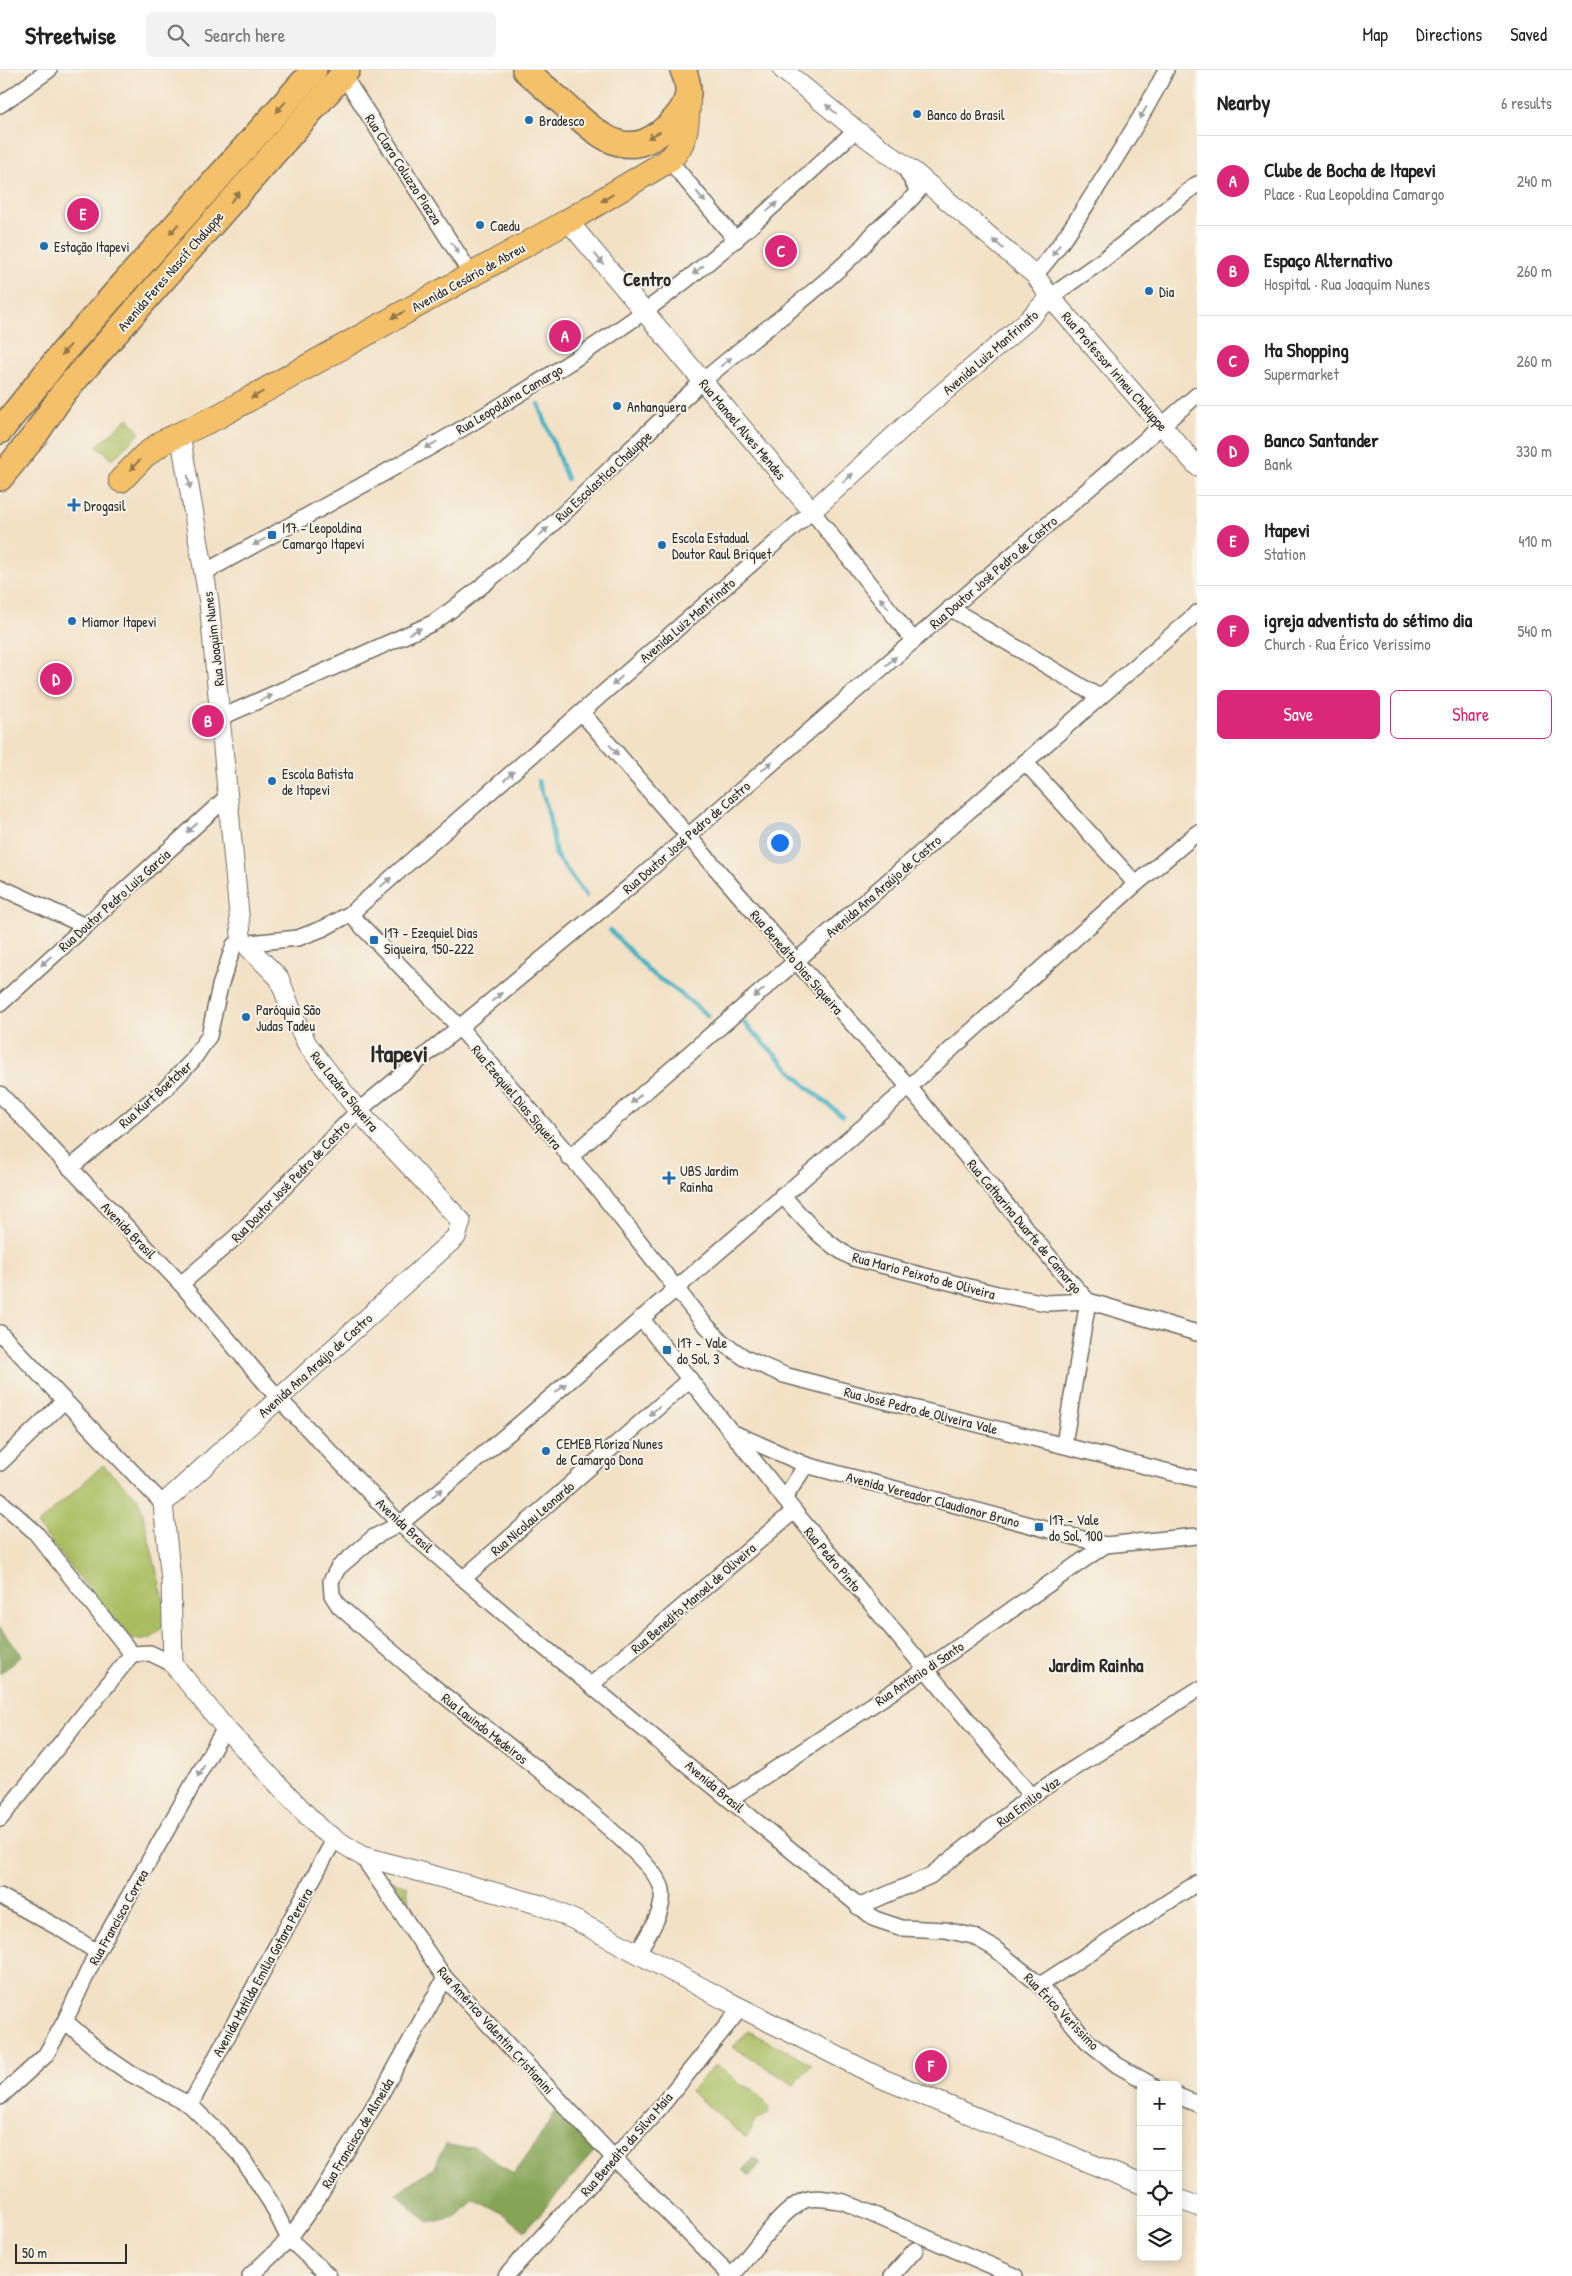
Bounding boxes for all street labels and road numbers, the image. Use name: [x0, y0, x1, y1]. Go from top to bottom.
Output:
street label: Rua Clara Coluzzo Piazza: [361, 110, 447, 228]
street label: Avenida Feres Nascif Chaluppe: [113, 207, 228, 336]
street label: Avenida Cesário de Abreu: [408, 238, 528, 316]
street label: Avenida Luiz Manfrinato: [938, 305, 1042, 399]
street label: Rua Professor Irineu Chaluppe: [1057, 307, 1172, 436]
street label: Rua Leopoldina Camargo: [452, 359, 567, 439]
street label: Rua Manoel Alves Mendes: [695, 375, 791, 483]
street label: Rua Escolastica Chaluppe: [550, 426, 657, 527]
street label: Rua Doutor José Pedro de Castro: [925, 511, 1061, 633]
street label: Avenida Luiz Manfrinato: [635, 573, 739, 667]
street label: Rua Joaquim Nunes: [198, 590, 229, 687]
street label: Rua Doutor José Pedro de Castro: [618, 776, 754, 898]
street label: Avenida Ana Araújo de Castro: [821, 830, 946, 942]
street label: Rua Doutor Pedro Luiz Garcia: [54, 844, 174, 955]
street label: Rua Benedito Dias Siqueira: [746, 906, 848, 1019]
street label: Rua Ezequiel Dias Siqueira: [467, 1041, 567, 1154]
street label: Rua Lazára Siqueira: [306, 1047, 384, 1136]
street label: Rua Kurt Boetcher: [114, 1056, 196, 1132]
street label: Rua Doutor José Pedro de Castro: [226, 1115, 354, 1246]
street label: Rua Catharina Duarte de Camargo: [962, 1155, 1087, 1298]
street label: Avenida Brasil: [97, 1198, 161, 1263]
street label: Rua Mario Peixoto de Oliveira: [851, 1247, 998, 1303]
street label: Avenida Ana Araújo de Castro: [254, 1308, 377, 1422]
street label: Rua José Pedro de Oliveira Vale: [842, 1382, 1000, 1438]
street label: Avenida Vereador Claudionor Bruno: [844, 1467, 1022, 1531]
street label: Rua Nicolau Leonardo: [486, 1476, 578, 1560]
street label: Avenida Brasil: [372, 1494, 438, 1557]
street label: Rua Pedro Pinto: [800, 1523, 866, 1596]
street label: Rua Benedito Manoel de Oliveira: [626, 1538, 760, 1658]
street label: Rua Antônio di Santo: [871, 1636, 967, 1710]
street label: Rua Lauindo Medeiros: [438, 1688, 532, 1768]
street label: Avenida Brasil: [681, 1756, 749, 1817]
street label: Rua Emilio Vaz: [992, 1771, 1064, 1831]
street label: Rua Francisco Correa: [84, 1865, 152, 1968]
street label: Avenida Matilda Emília Gotara Pereira: [208, 1884, 317, 2060]
street label: Rua Américo Valentin Cristianini: [433, 1962, 559, 2098]
street label: Rua Érico Verissimo: [1020, 1968, 1104, 2054]
street label: Rua Francisco de Almeida: [317, 2074, 398, 2192]
street label: Rua Benedito da Silva Maia: [576, 2088, 677, 2200]

